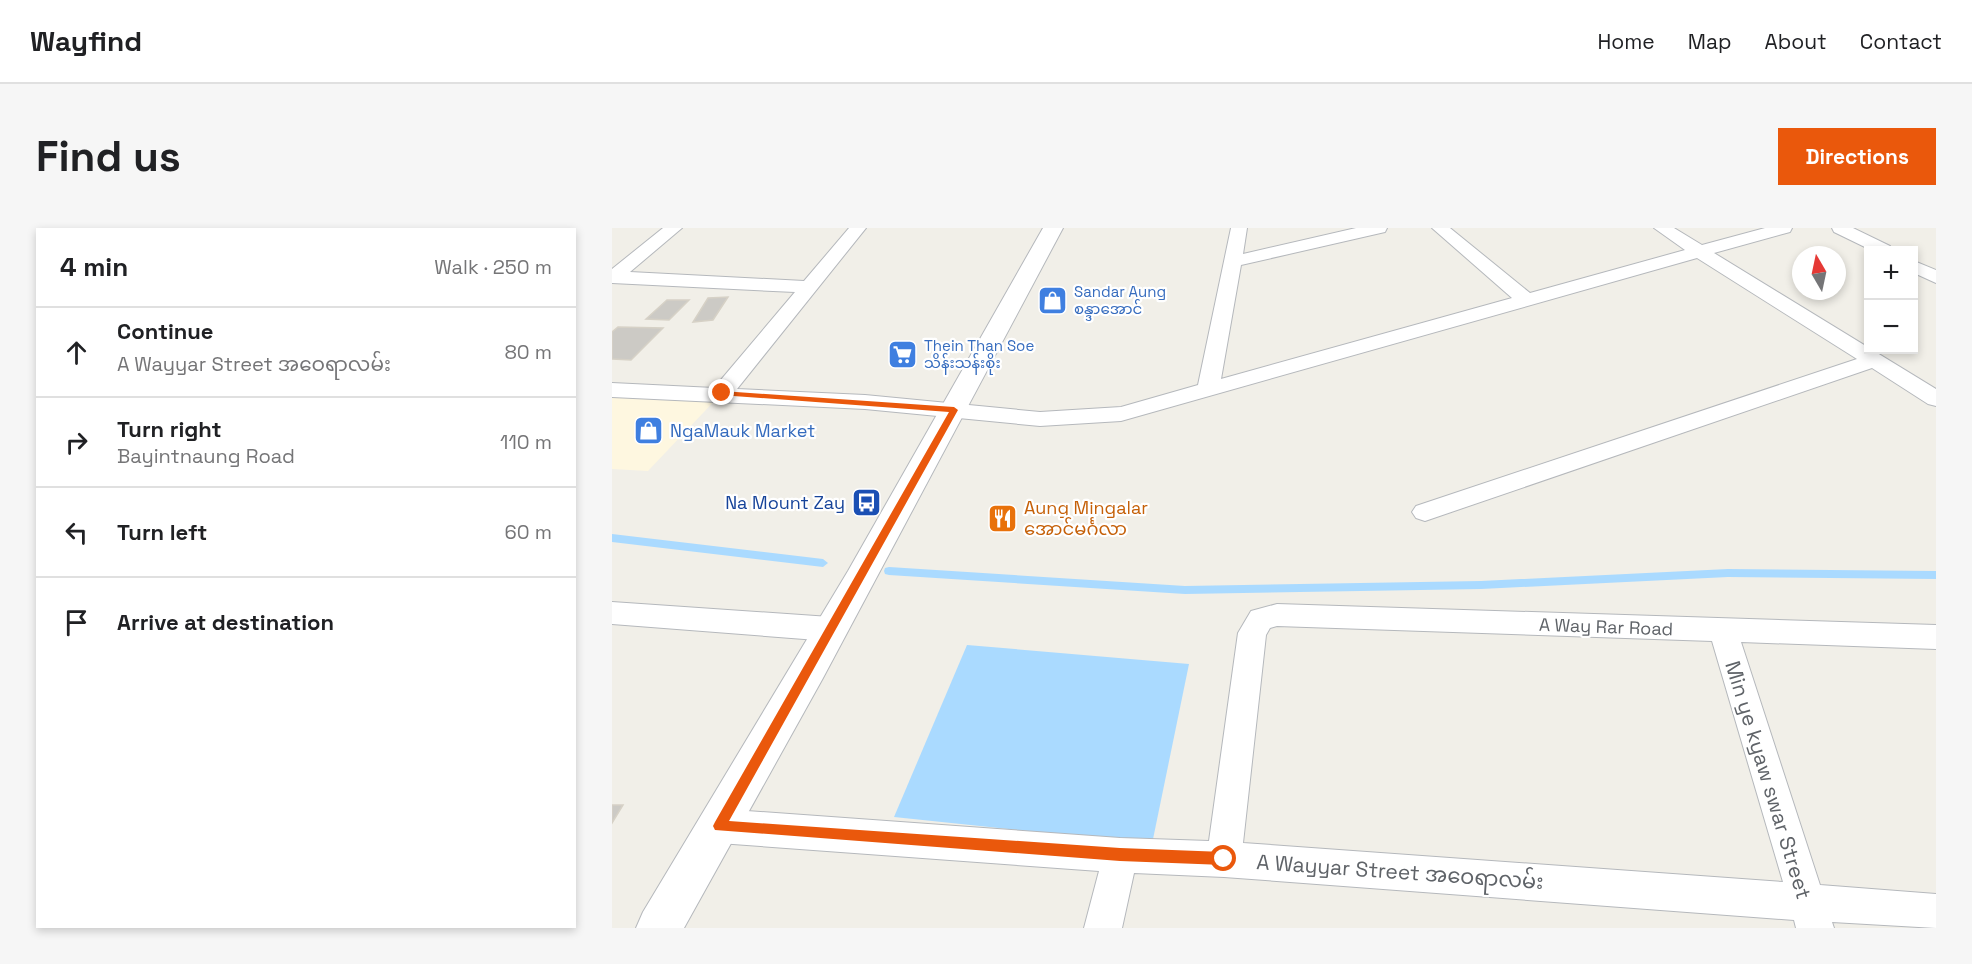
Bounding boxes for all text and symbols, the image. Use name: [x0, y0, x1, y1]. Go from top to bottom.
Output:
text: Wayfind: [30, 23, 142, 59]
text: Home: [1597, 28, 1655, 55]
text: Map: [1688, 28, 1732, 55]
text: About: [1765, 28, 1827, 55]
text: Contact: [1860, 28, 1942, 55]
button: Directions: [1778, 128, 1936, 185]
text: Find us: [36, 130, 181, 183]
north arrow: [1792, 246, 1846, 300]
map controls: [1864, 246, 1918, 354]
button: +: [1864, 246, 1918, 300]
text: 4 min: [60, 250, 128, 284]
text: Walk · 250 m: [434, 254, 552, 280]
place label: Sandar Aung စန္ဒာအောင်: [1074, 282, 1166, 321]
shop icon: Sandar Aung စန္ဒာအောင်: [1037, 285, 1069, 317]
button: −: [1864, 300, 1918, 354]
text: Continue: [117, 317, 213, 345]
icon: ahead: [60, 336, 93, 369]
place label: Thein Than Soe သိန်းသန်းစိုး: [924, 336, 1034, 375]
text: 80 m: [504, 339, 552, 365]
supermarket icon: Thein Than Soe သိန်းသန်းစိုး: [887, 339, 919, 371]
text: A Wayyar Street အဝေရာလမ်း: [117, 351, 391, 377]
route end: [708, 379, 734, 405]
text: Turn right: [117, 415, 222, 443]
shop icon: NgaMauk Market: [633, 415, 665, 447]
place label: NgaMauk Market: [670, 419, 815, 442]
icon: right: [60, 426, 93, 459]
text: 110 m: [500, 429, 552, 455]
text: Bayintnaung Road: [117, 443, 295, 469]
bus stop icon: Na Mount Zay: [850, 487, 882, 519]
place label: Na Mount Zay: [725, 491, 845, 514]
place label: Aung Mingalar အောင်မင်္ဂလာ: [1024, 496, 1148, 540]
restaurant icon: Aung Mingalar အောင်မင်္ဂလာ: [987, 502, 1019, 534]
icon: left: [60, 516, 93, 549]
text: Turn left: [117, 518, 207, 546]
text: 60 m: [505, 519, 552, 545]
icon: arrive: [60, 606, 93, 639]
text: Arrive at destination: [117, 608, 334, 636]
street label: A Way Rar Road: [1539, 613, 1673, 640]
street label: Min ye kyaw swar Street: [1719, 658, 1818, 902]
route start: [1210, 845, 1236, 871]
street label: A Wayyar Street အဝေရာလမ်း: [1255, 846, 1545, 899]

